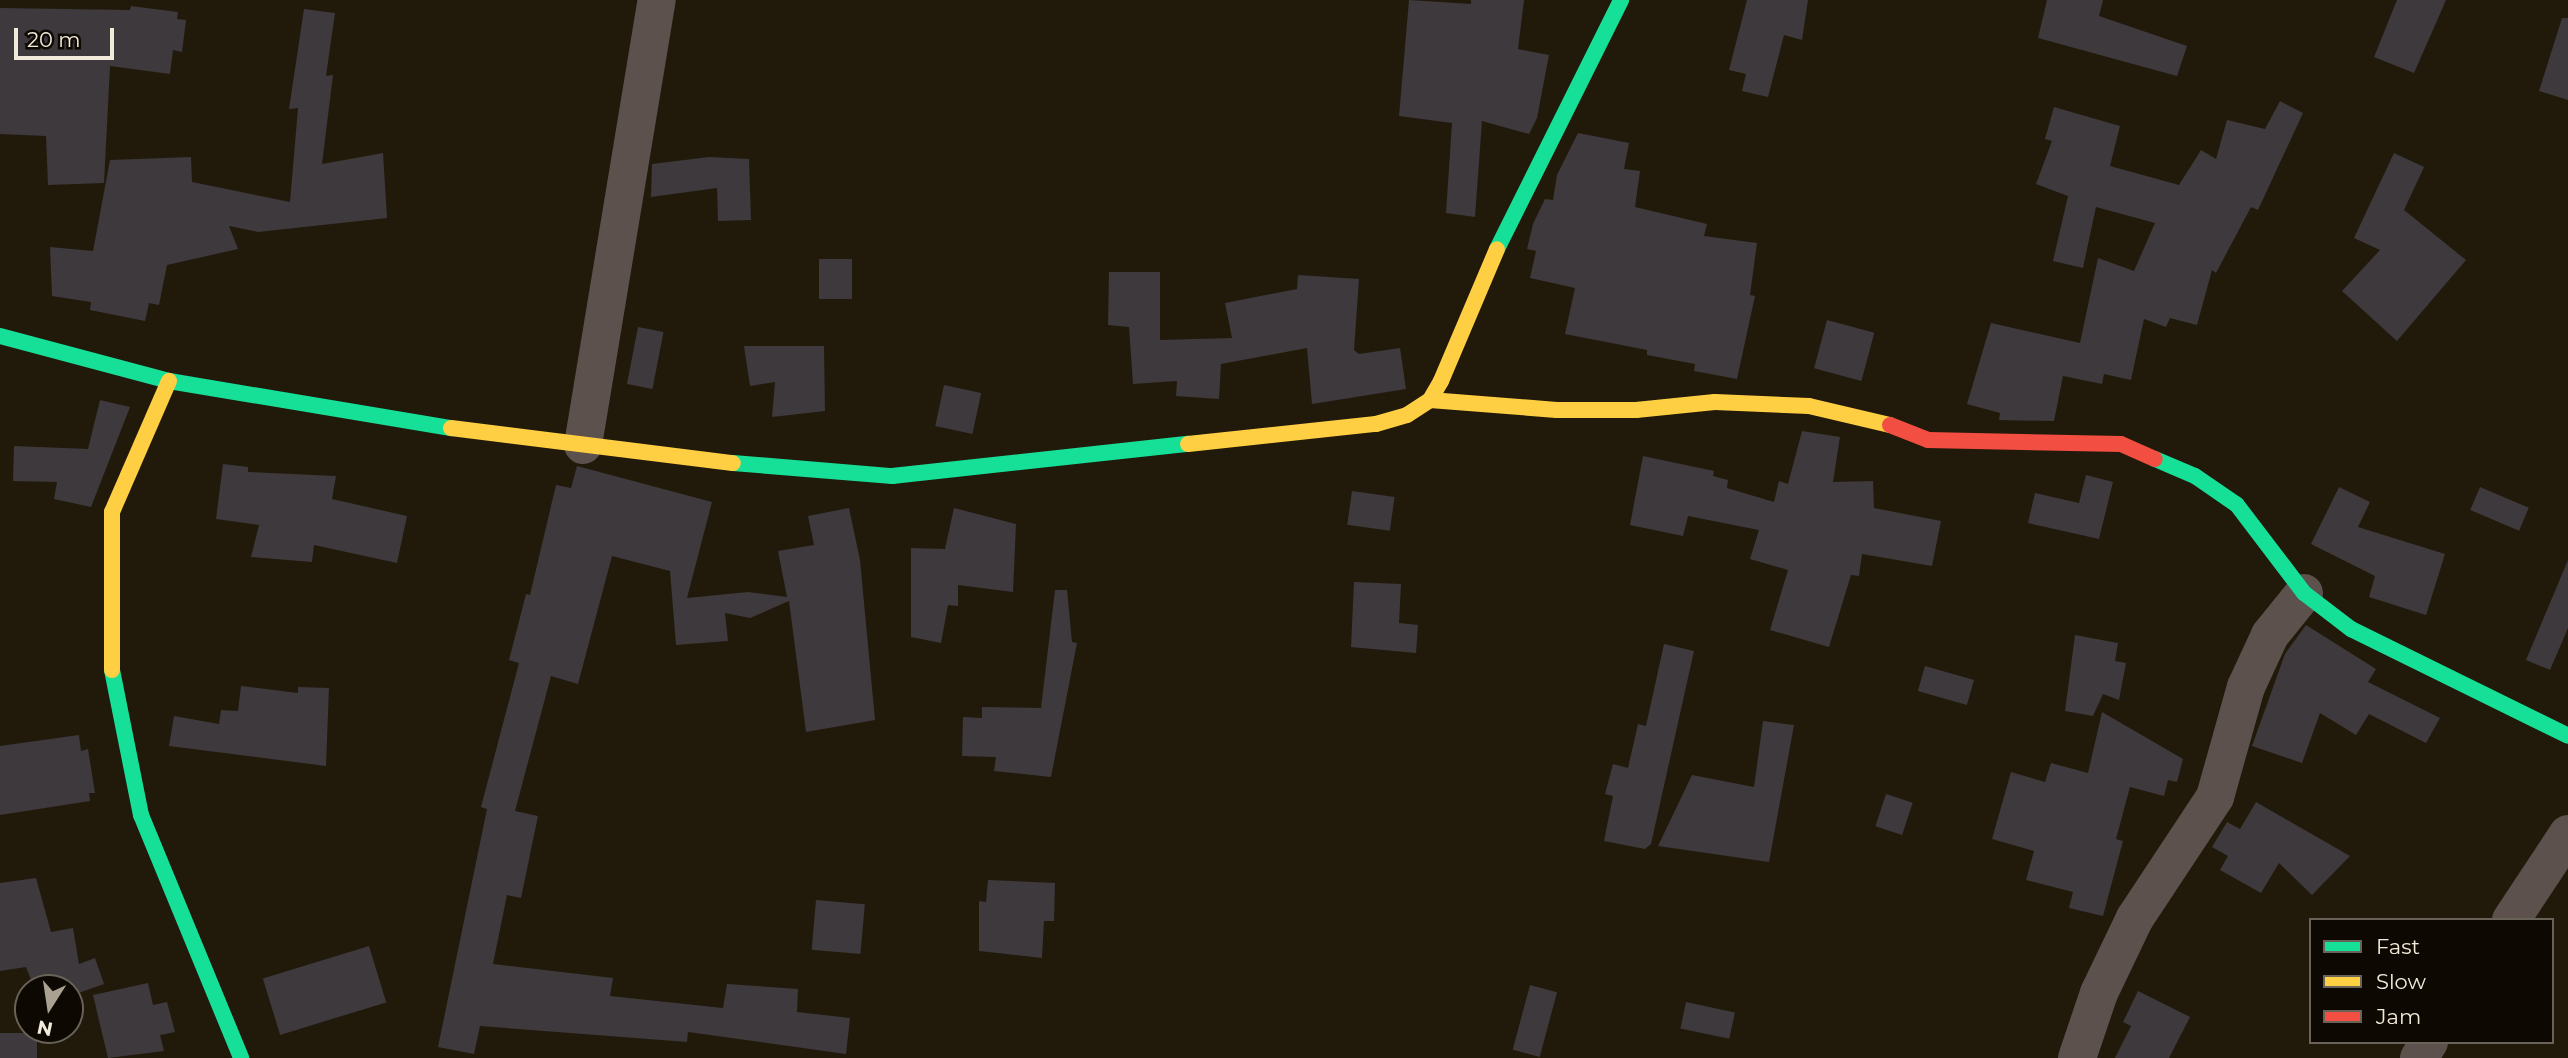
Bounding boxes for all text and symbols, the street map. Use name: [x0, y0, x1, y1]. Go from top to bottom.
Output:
scale bar: [18, 14, 117, 58]
text: 20 m: [27, 27, 81, 52]
legend: [2309, 918, 2554, 1044]
text: Fast: [2376, 934, 2420, 959]
text: Slow: [2376, 969, 2426, 994]
north arrow: [14, 974, 84, 1044]
text: Jam: [2376, 1004, 2421, 1029]
text: N: [35, 1015, 55, 1041]

